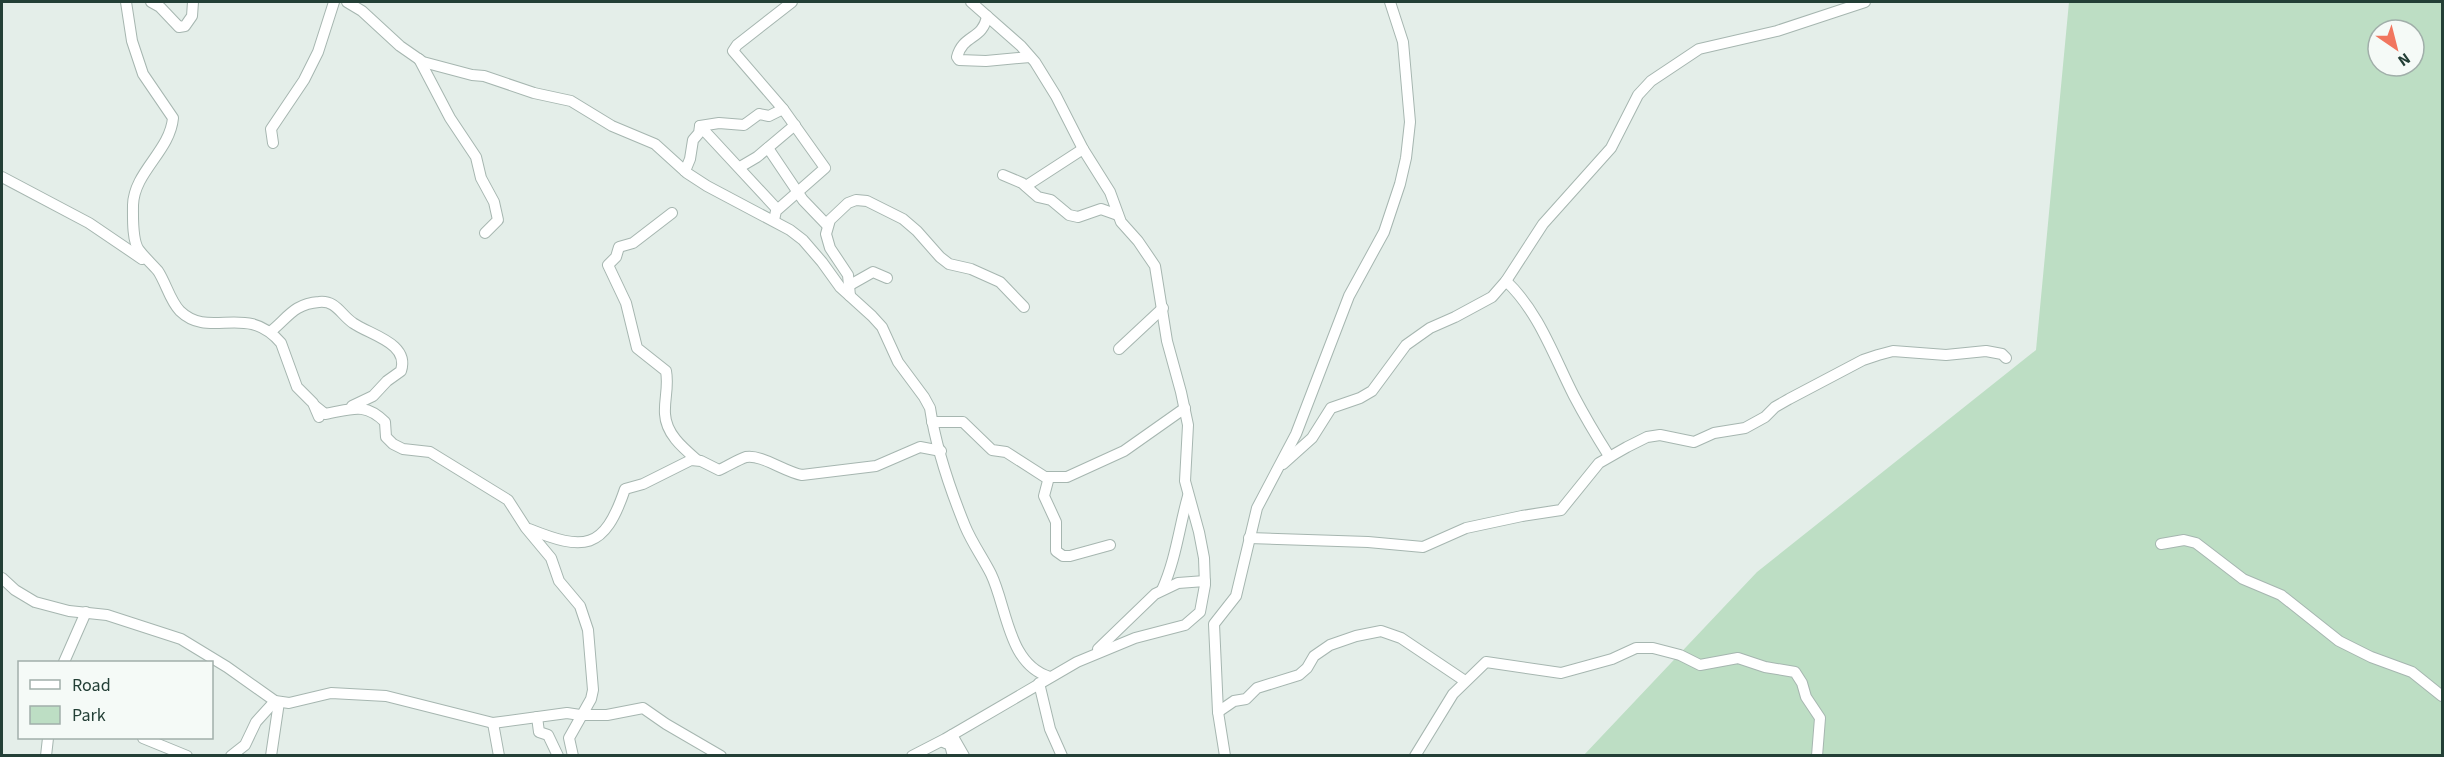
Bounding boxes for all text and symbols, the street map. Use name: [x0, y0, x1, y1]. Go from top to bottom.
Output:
north arrow: [2366, 18, 2426, 78]
text: N: [2393, 47, 2415, 72]
legend: [18, 661, 213, 739]
text: Road: [72, 673, 111, 698]
text: Park: [72, 703, 106, 728]

